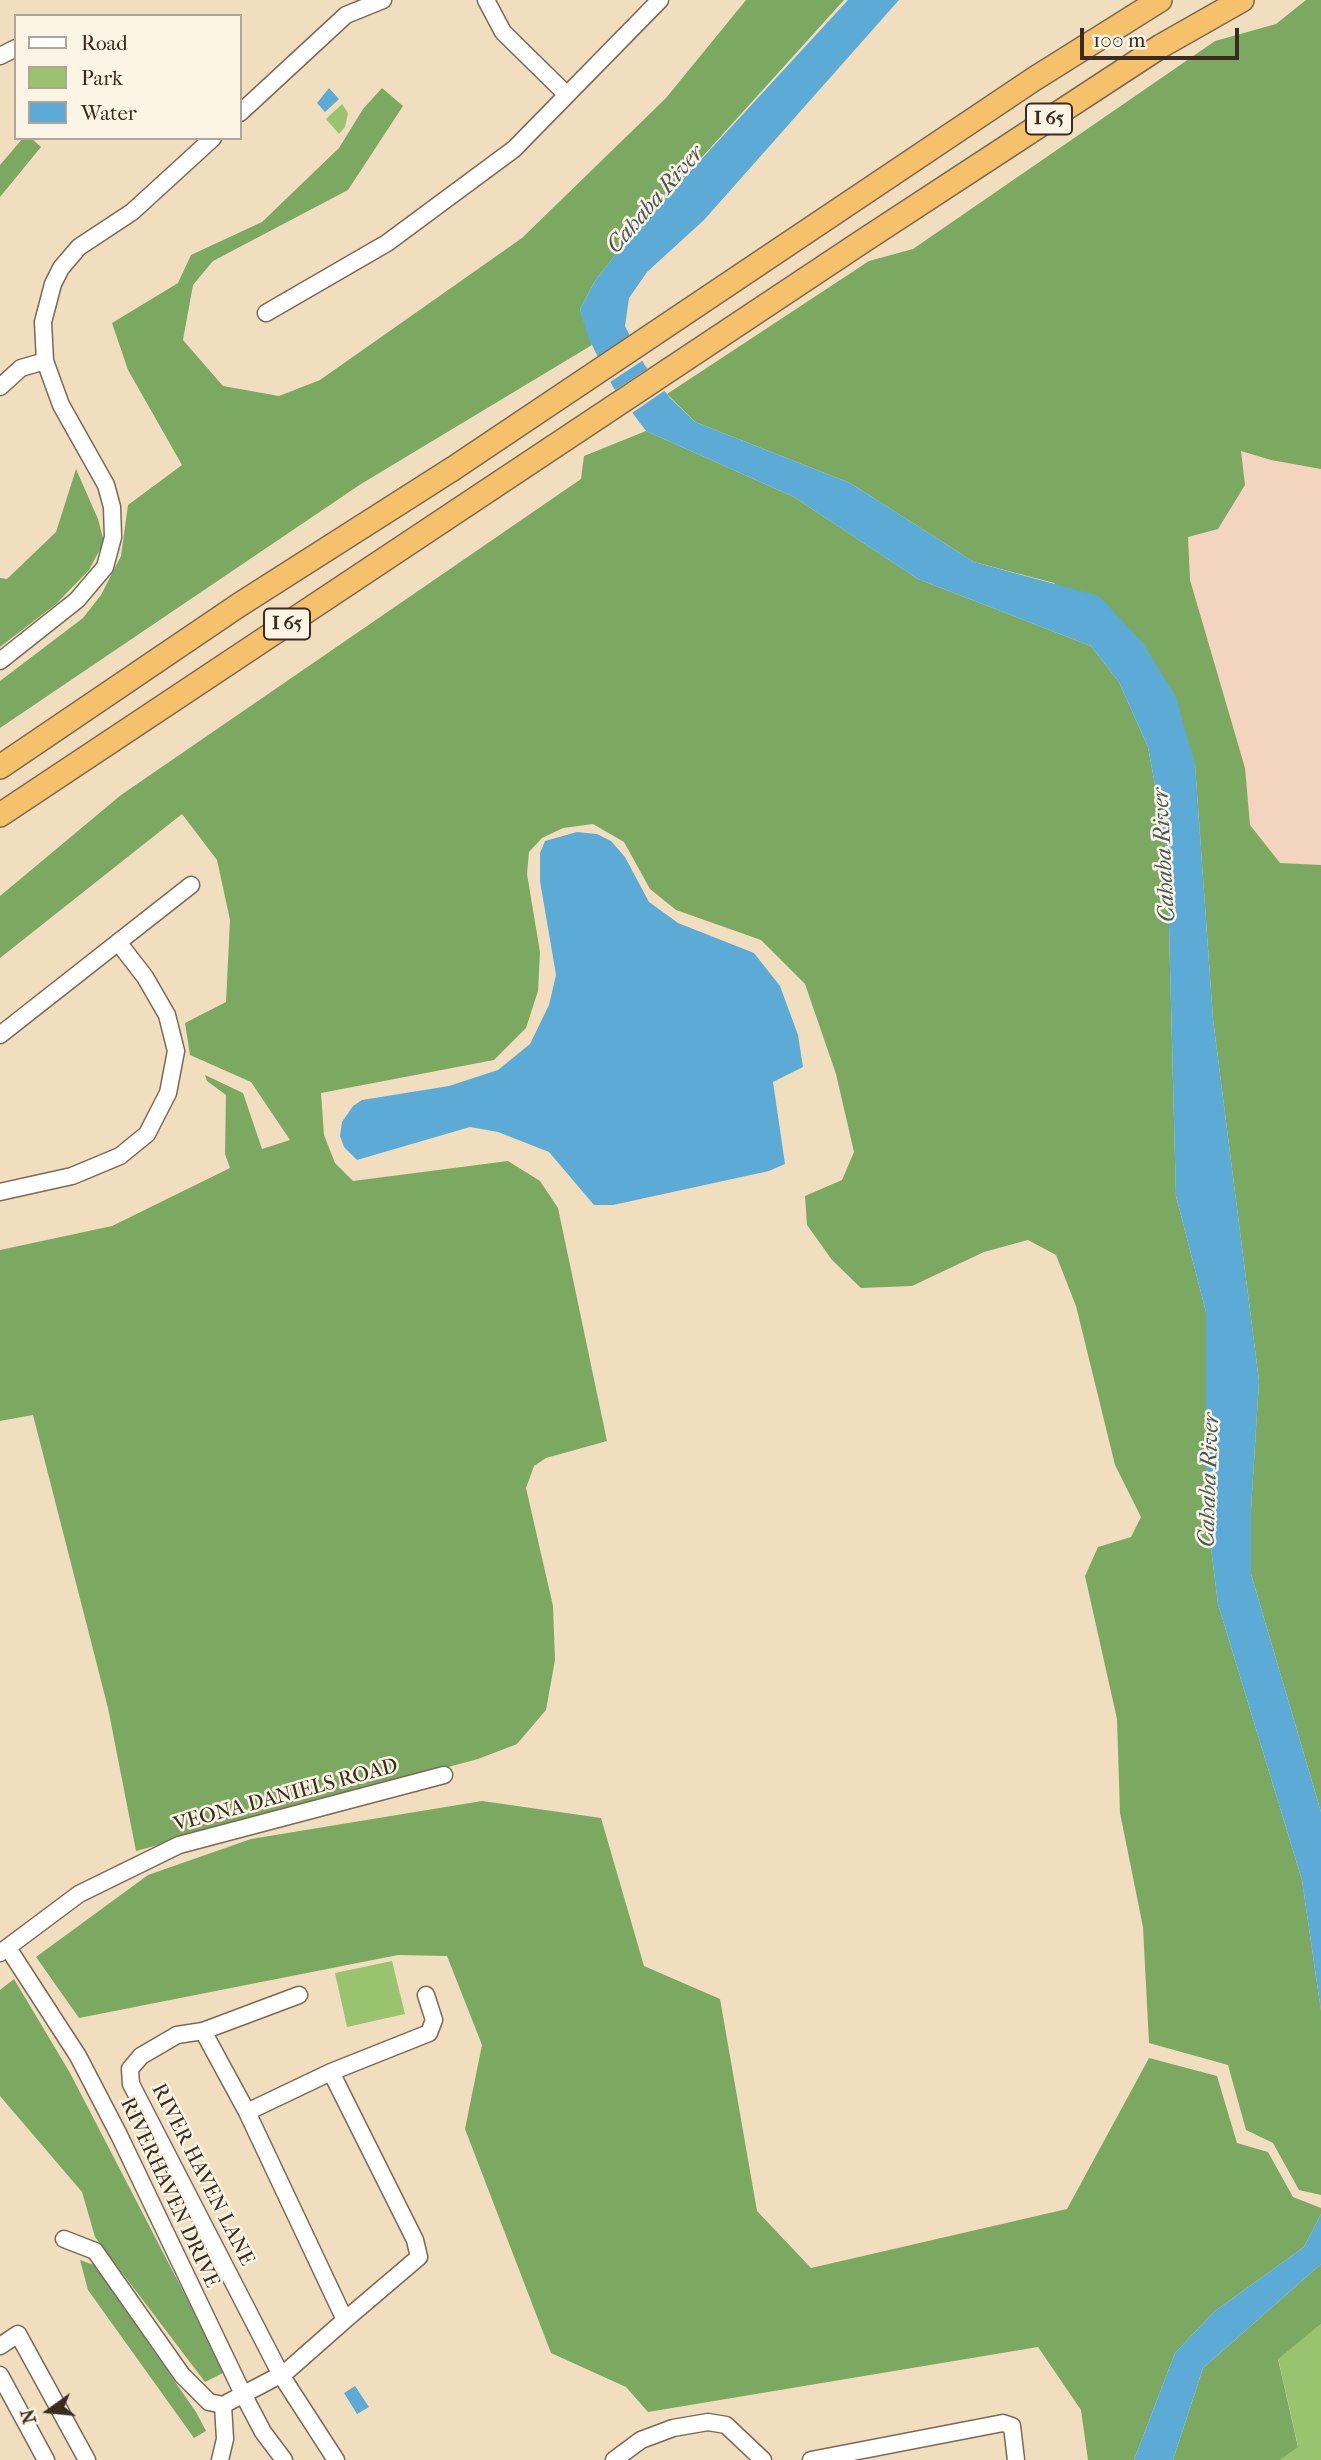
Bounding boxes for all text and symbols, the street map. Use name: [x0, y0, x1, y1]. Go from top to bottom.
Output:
legend: [14, 14, 242, 140]
scale bar: [1083, 14, 1242, 58]
text: 100 m: [1093, 28, 1146, 52]
text: Road: [81, 31, 128, 55]
text: Park: [81, 66, 123, 90]
text: Water: [81, 101, 137, 125]
road number: I 65: [1026, 104, 1072, 134]
water label: Cahaba River: [602, 140, 710, 260]
road number: I 65: [264, 608, 310, 639]
water label: Cahaba River: [1148, 787, 1182, 923]
water label: Cahaba River: [1194, 1413, 1226, 1547]
street label: VEONA DANIELS ROAD: [171, 1754, 401, 1838]
street label: RIVER HAVEN LANE: [145, 2080, 259, 2270]
street label: RIVERHAVEN DRIVE: [114, 2094, 224, 2292]
north arrow: [14, 2376, 84, 2446]
text: N: [16, 2407, 41, 2426]

